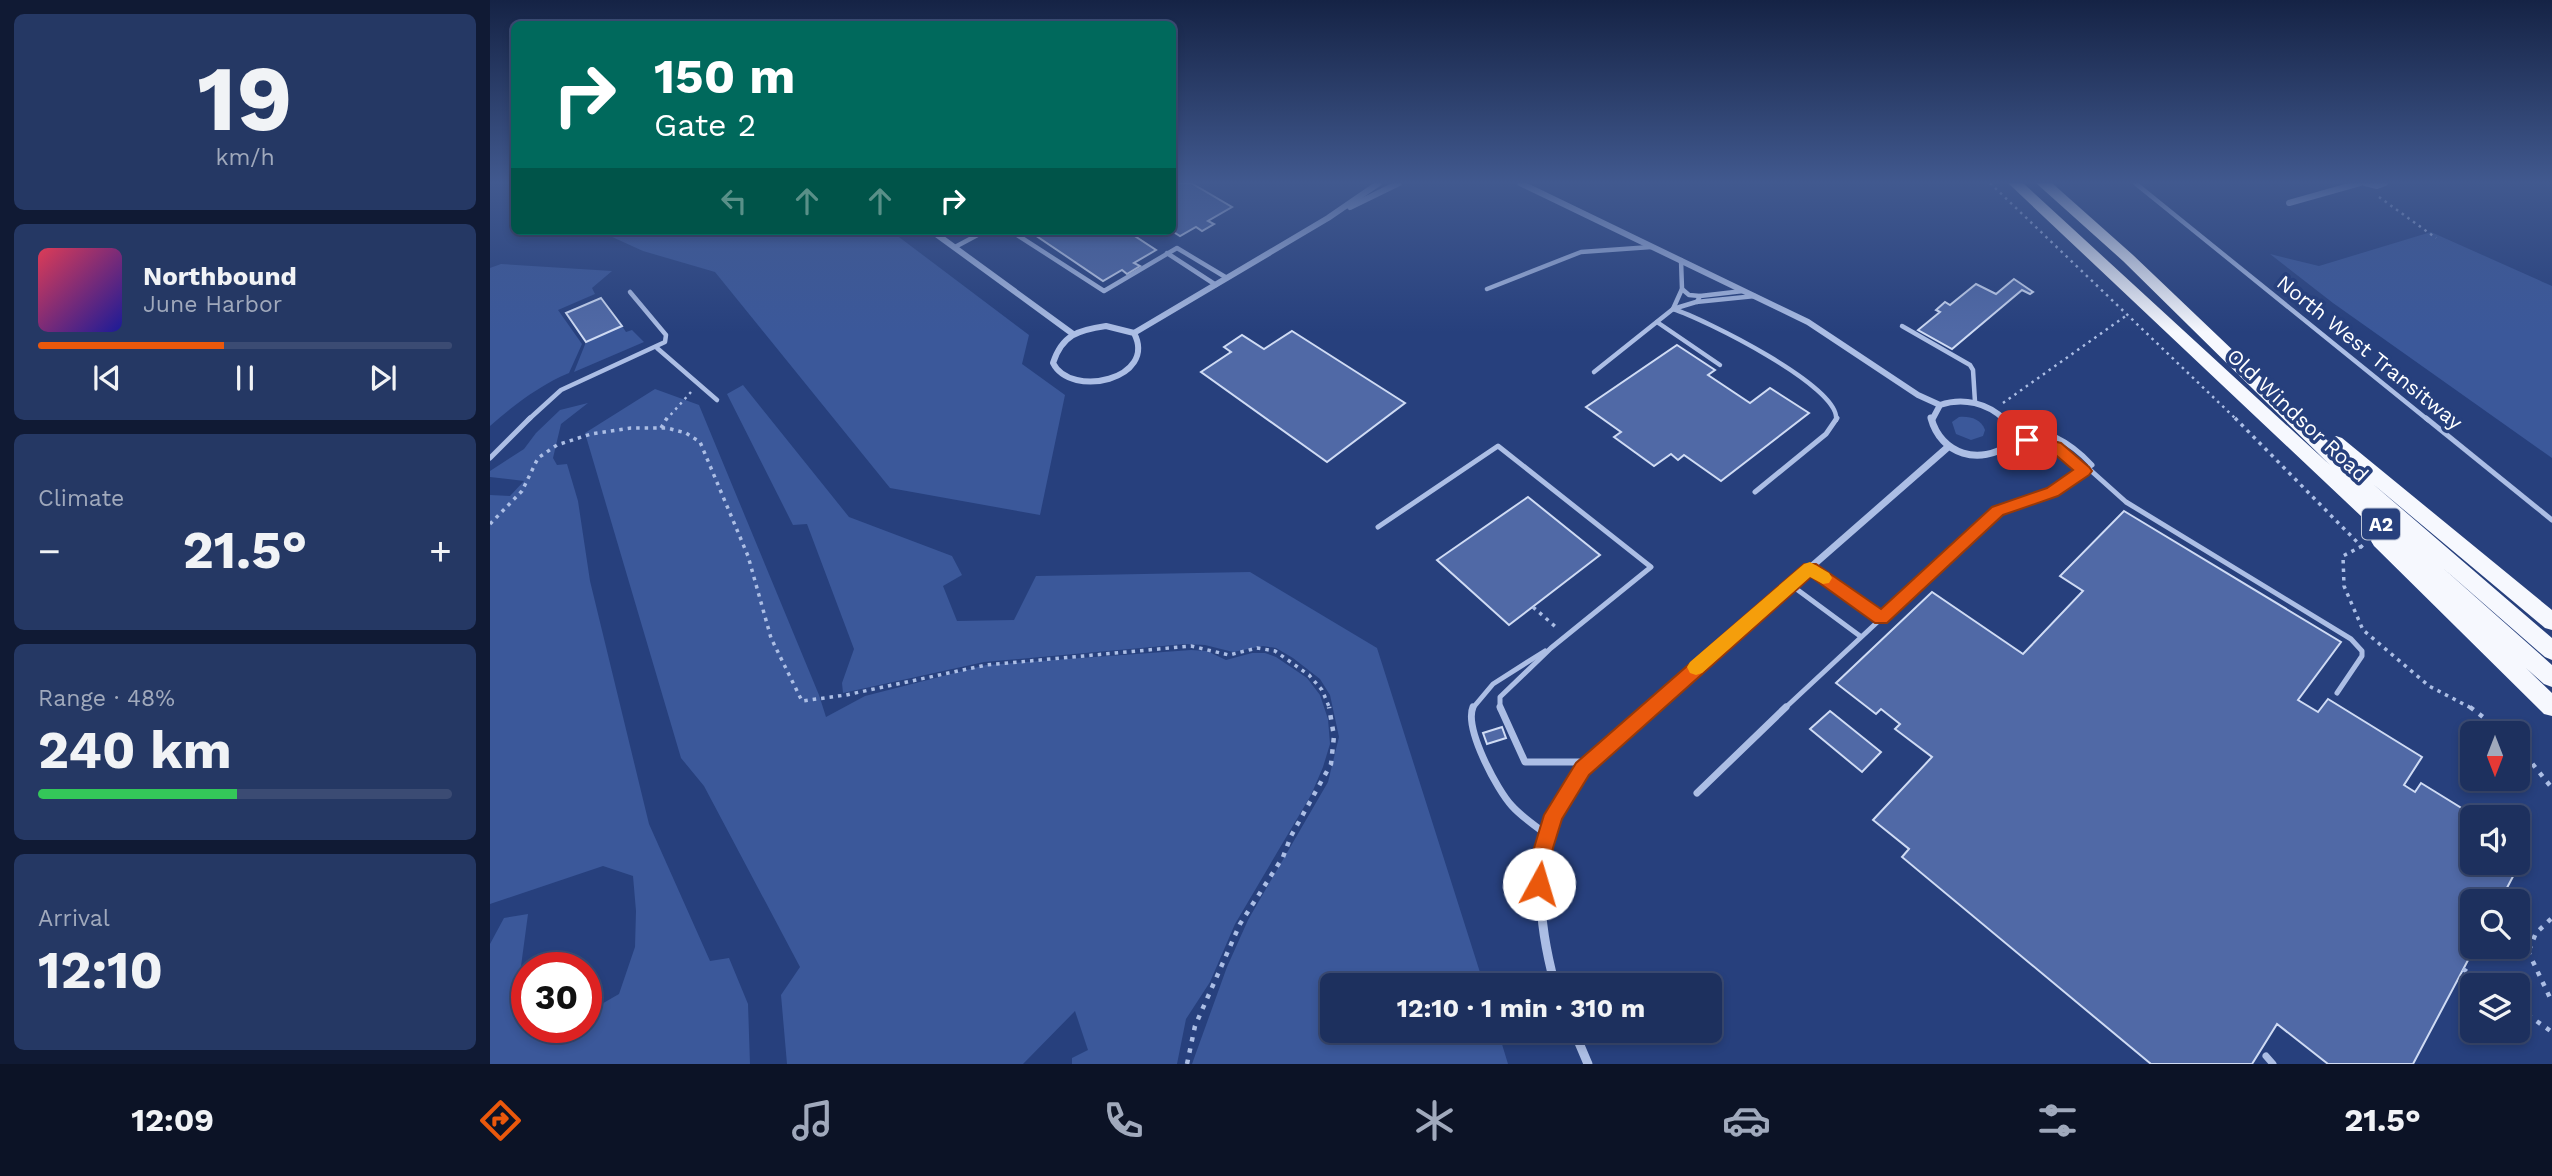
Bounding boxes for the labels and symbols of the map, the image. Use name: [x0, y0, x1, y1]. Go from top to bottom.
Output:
street label: North West Transitway: [2272, 269, 2468, 435]
street label: Old Windsor Road: [2222, 343, 2374, 487]
pin: [1997, 410, 2057, 470]
road number: A2: [2362, 509, 2400, 540]
north arrow: [2460, 721, 2530, 791]
position arrow: [1502, 847, 1576, 921]
speed limit sign: 30: [511, 952, 602, 1043]

